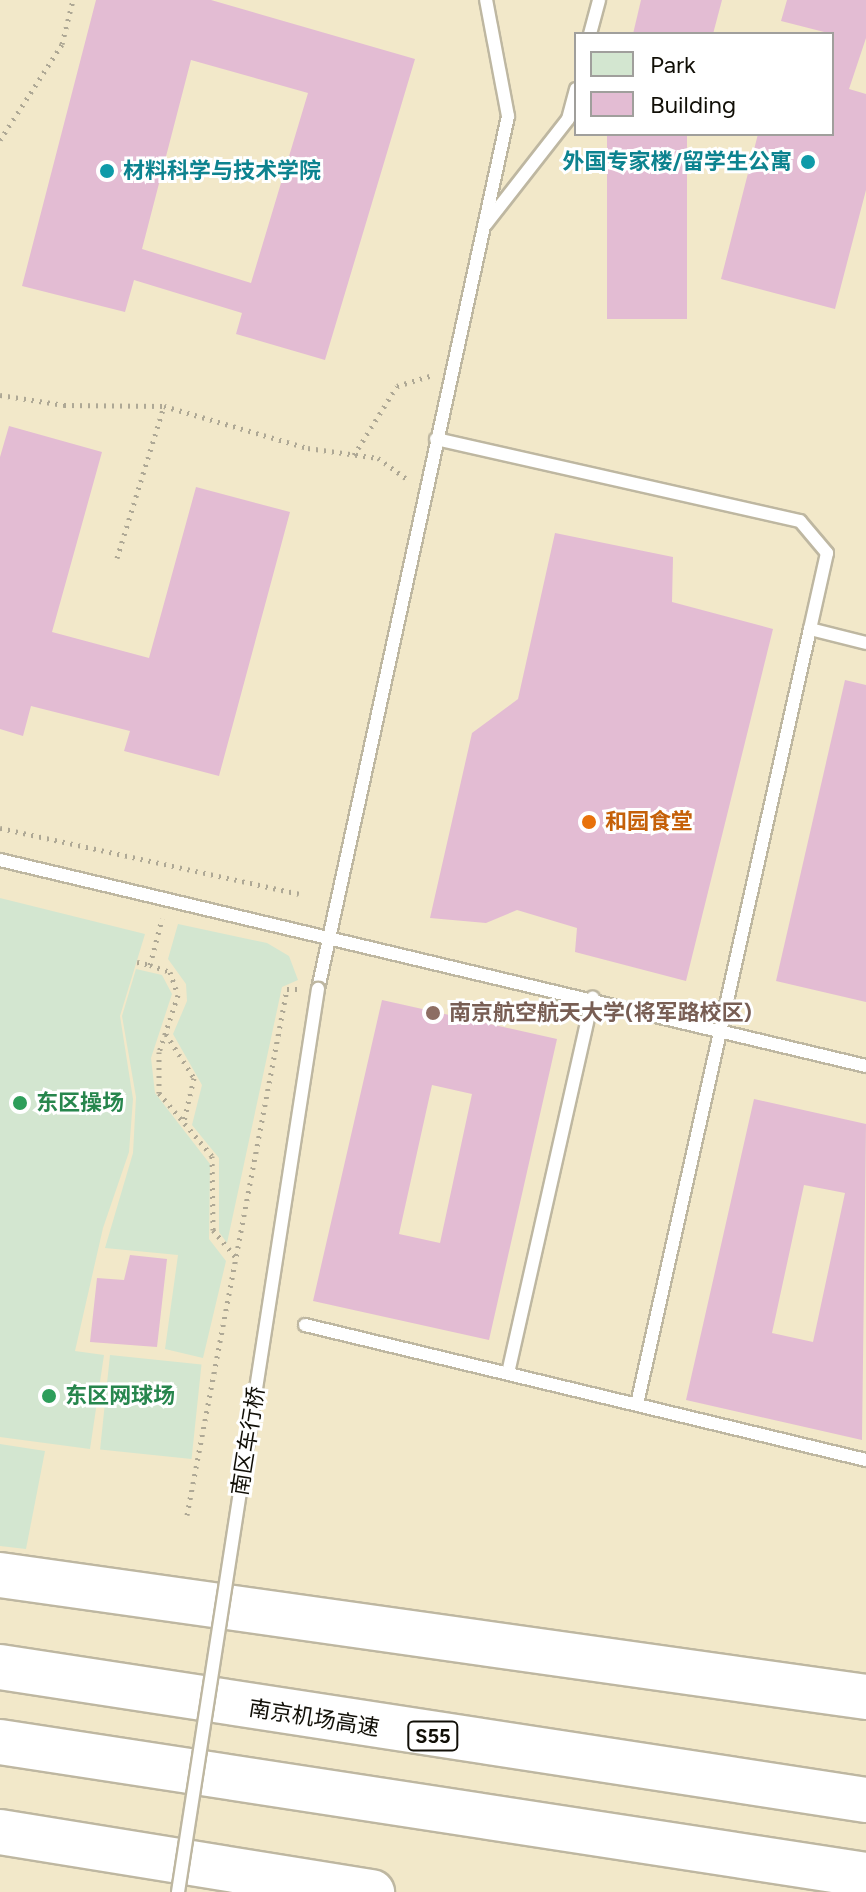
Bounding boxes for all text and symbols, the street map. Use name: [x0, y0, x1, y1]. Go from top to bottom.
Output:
legend: [574, 32, 834, 136]
text: Park: [650, 50, 696, 79]
text: Building: [650, 90, 736, 119]
place label: 外国专家楼/留学生公寓: [562, 149, 792, 175]
marker: 外国专家楼/留学生公寓: [799, 153, 817, 171]
place label: 材料科学与技术学院: [123, 158, 321, 184]
marker: 材料科学与技术学院: [98, 162, 116, 180]
place label: 和园食堂: [605, 809, 693, 835]
marker: 和园食堂: [580, 813, 598, 831]
place label: 南京航空航天大学(将军路校区): [449, 1000, 752, 1026]
marker: 南京航空航天大学(将军路校区): [424, 1004, 442, 1022]
place label: 东区操场: [36, 1090, 124, 1116]
marker: 东区操场: [11, 1094, 29, 1112]
place label: 东区网球场: [65, 1383, 175, 1409]
street label: 南区车行桥: [226, 1385, 270, 1497]
marker: 东区网球场: [40, 1387, 58, 1405]
street label: 南京机场高速: [247, 1695, 381, 1741]
road number: S55: [407, 1720, 459, 1752]

